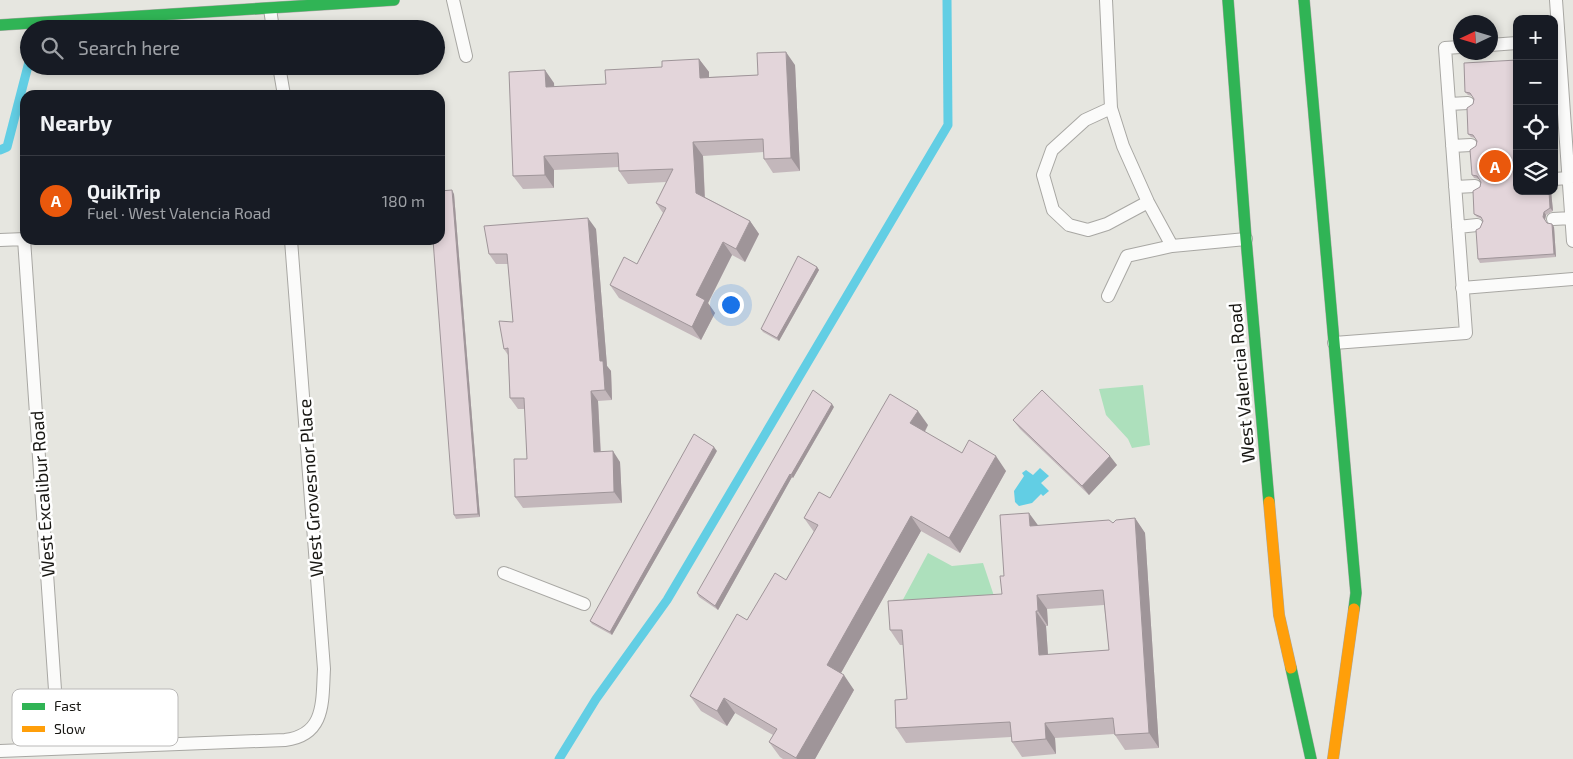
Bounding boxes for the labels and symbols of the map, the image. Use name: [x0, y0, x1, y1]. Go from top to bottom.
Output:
north arrow: [1453, 15, 1498, 60]
pin: A: [1479, 147, 1511, 185]
your location: [718, 292, 744, 318]
street label: West Valencia Road: [1223, 302, 1259, 464]
street label: West Grovesnor Place: [293, 398, 327, 578]
street label: West Excalibur Road: [25, 410, 59, 578]
legend: [12, 689, 178, 746]
text: Fast: [54, 697, 81, 714]
text: Slow: [54, 720, 86, 737]

